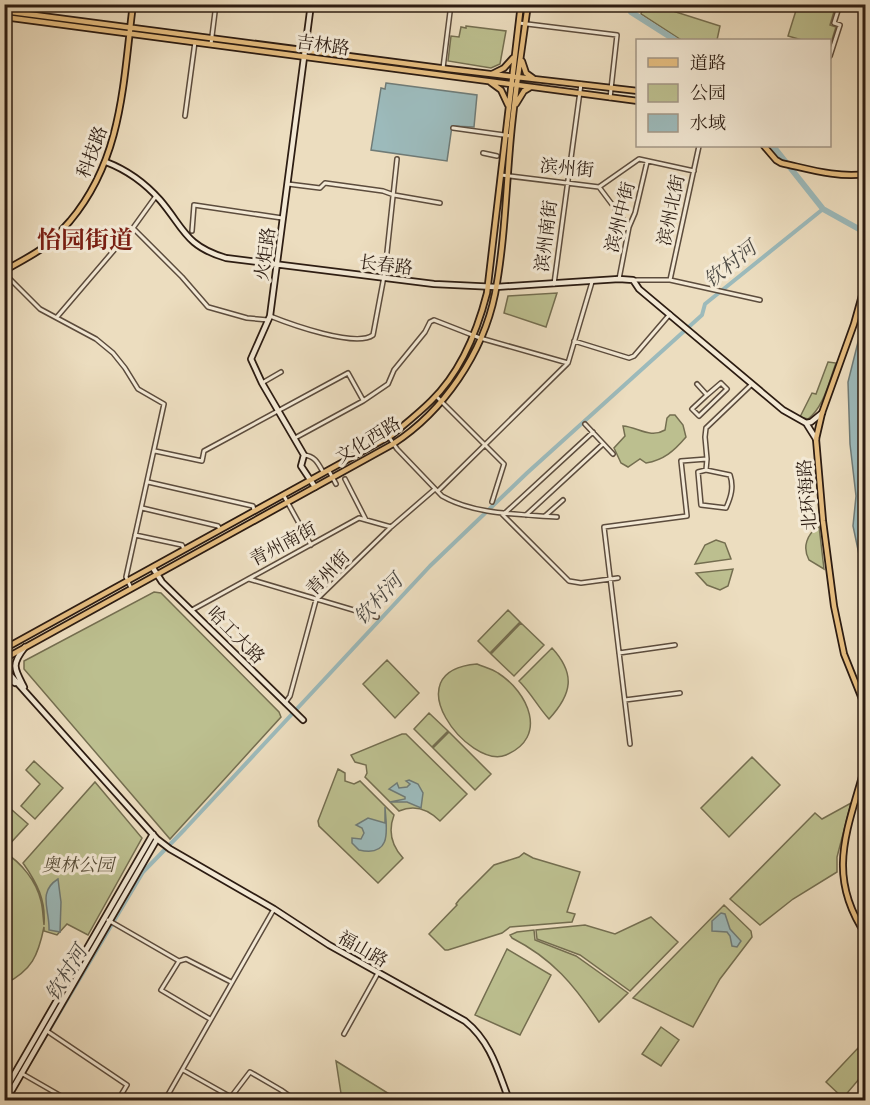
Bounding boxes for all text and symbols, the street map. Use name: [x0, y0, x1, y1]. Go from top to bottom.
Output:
street label: 吉林路: [295, 31, 351, 59]
legend: [636, 39, 831, 147]
text: 道路: [690, 53, 726, 73]
text: 公园: [690, 84, 726, 103]
text: 水域: [690, 113, 726, 133]
street label: 科技路: [73, 123, 111, 181]
street label: 滨州街: [539, 156, 595, 180]
street label: 滨州北街: [654, 173, 688, 247]
street label: 滨州中街: [602, 180, 638, 254]
street label: 滨州南街: [532, 199, 560, 273]
street label: 火炬路: [251, 226, 279, 282]
district label: 怡园街道: [37, 227, 133, 254]
water label: 钦村河: [700, 235, 763, 292]
street label: 长春路: [358, 252, 414, 278]
street label: 文化西路: [332, 413, 404, 467]
street label: 北环海路: [794, 458, 820, 532]
street label: 青州南街: [247, 518, 319, 570]
street label: 青州街: [302, 546, 354, 600]
water label: 钦村河: [350, 568, 409, 629]
street label: 哈工大路: [203, 602, 269, 668]
park label: 奥林公园: [42, 855, 117, 875]
street label: 福山路: [335, 927, 391, 971]
water label: 钦村河: [42, 940, 93, 1005]

